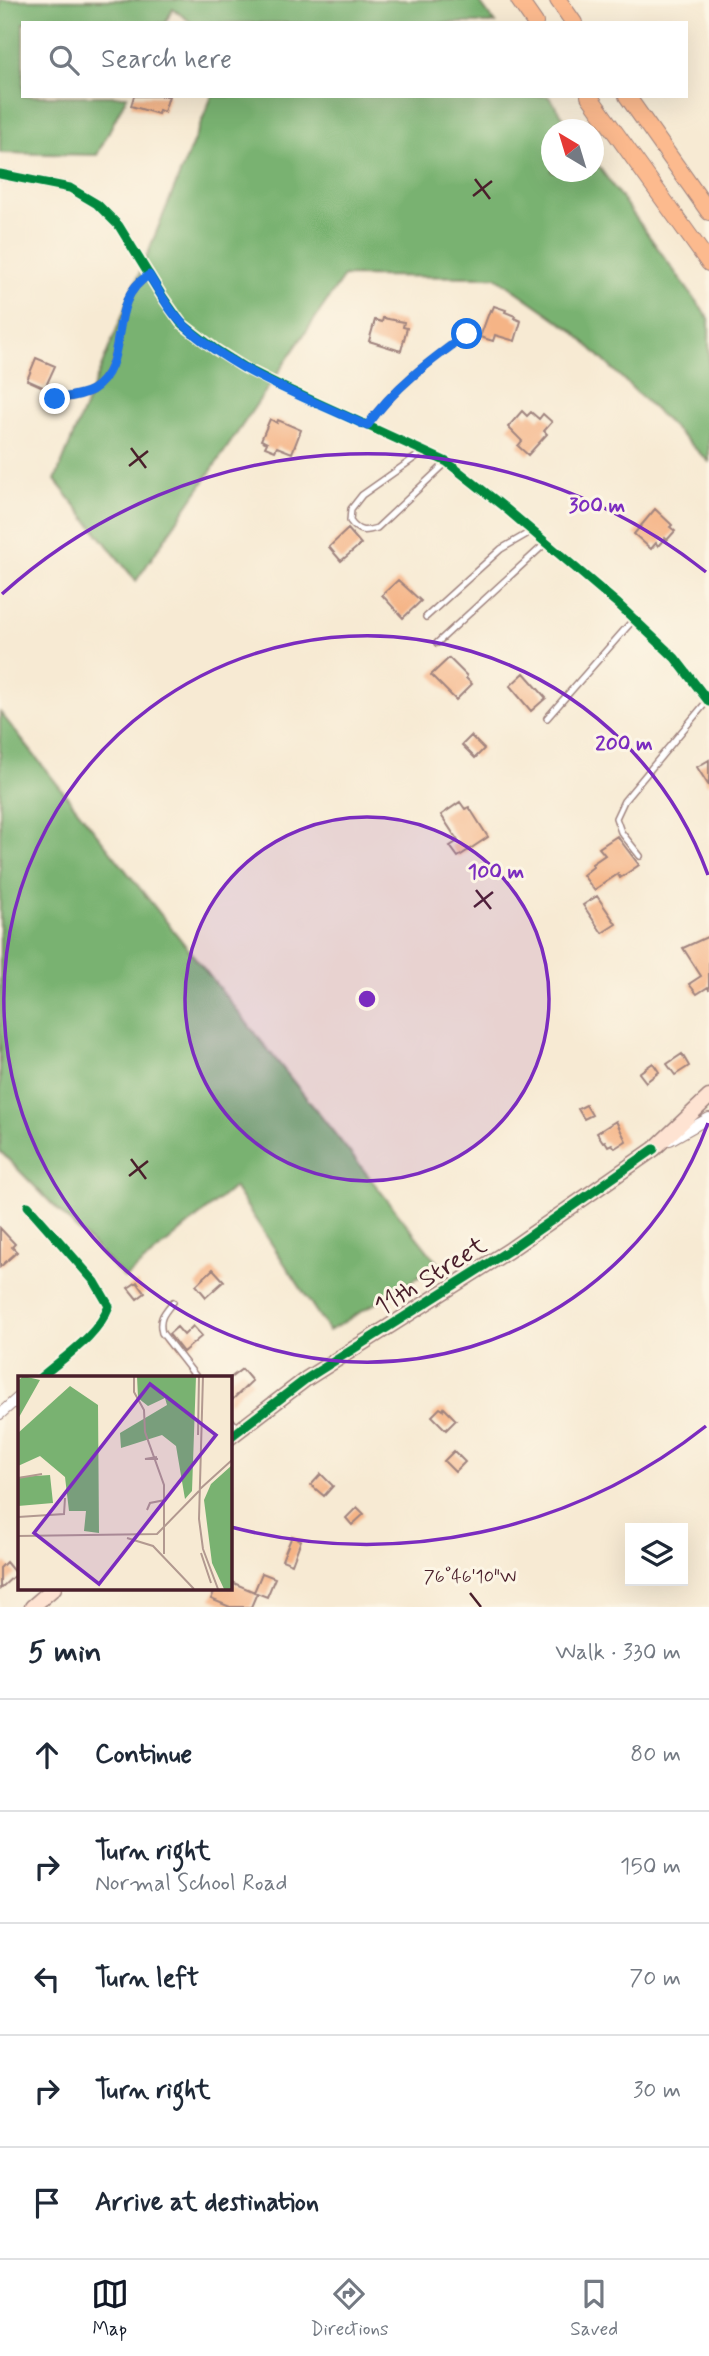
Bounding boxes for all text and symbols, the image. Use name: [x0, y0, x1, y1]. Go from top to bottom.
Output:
search box: [21, 21, 688, 98]
icon: search: [45, 41, 83, 79]
text: Search here: [101, 43, 232, 77]
north arrow: [541, 119, 604, 182]
route start: [451, 318, 482, 349]
route end: [39, 383, 70, 414]
text: 300 m: [569, 492, 626, 520]
text: 200 m: [595, 730, 653, 758]
text: 100 m: [468, 858, 524, 886]
centre of rings: [355, 987, 379, 1011]
street label: 11th Street: [369, 1229, 494, 1325]
inset map: [18, 1376, 231, 1590]
map controls: [625, 1523, 688, 1586]
button: layers: [625, 1523, 688, 1586]
text: 76°46'10"W: [424, 1565, 516, 1589]
text: 5 min: [28, 1633, 102, 1672]
text: Walk · 330 m: [555, 1638, 681, 1668]
icon: ahead: [28, 1736, 66, 1774]
text: Continue: [95, 1738, 192, 1772]
text: 80 m: [630, 1740, 681, 1770]
text: Turn right: [95, 1835, 211, 1869]
icon: right: [28, 1848, 66, 1886]
text: 150 m: [620, 1852, 681, 1882]
text: Normal School Road: [95, 1869, 287, 1899]
icon: left: [28, 1960, 66, 1998]
text: Turn left: [95, 1962, 199, 1996]
text: 70 m: [629, 1964, 681, 1994]
icon: right: [28, 2072, 66, 2110]
text: Turn right: [95, 2074, 211, 2108]
text: 30 m: [633, 2076, 681, 2106]
icon: arrive: [28, 2184, 66, 2222]
text: Arrive at destination: [95, 2186, 319, 2220]
tab: Map: [91, 2275, 129, 2342]
tab: Directions: [310, 2275, 389, 2342]
tab: Saved: [570, 2275, 618, 2342]

